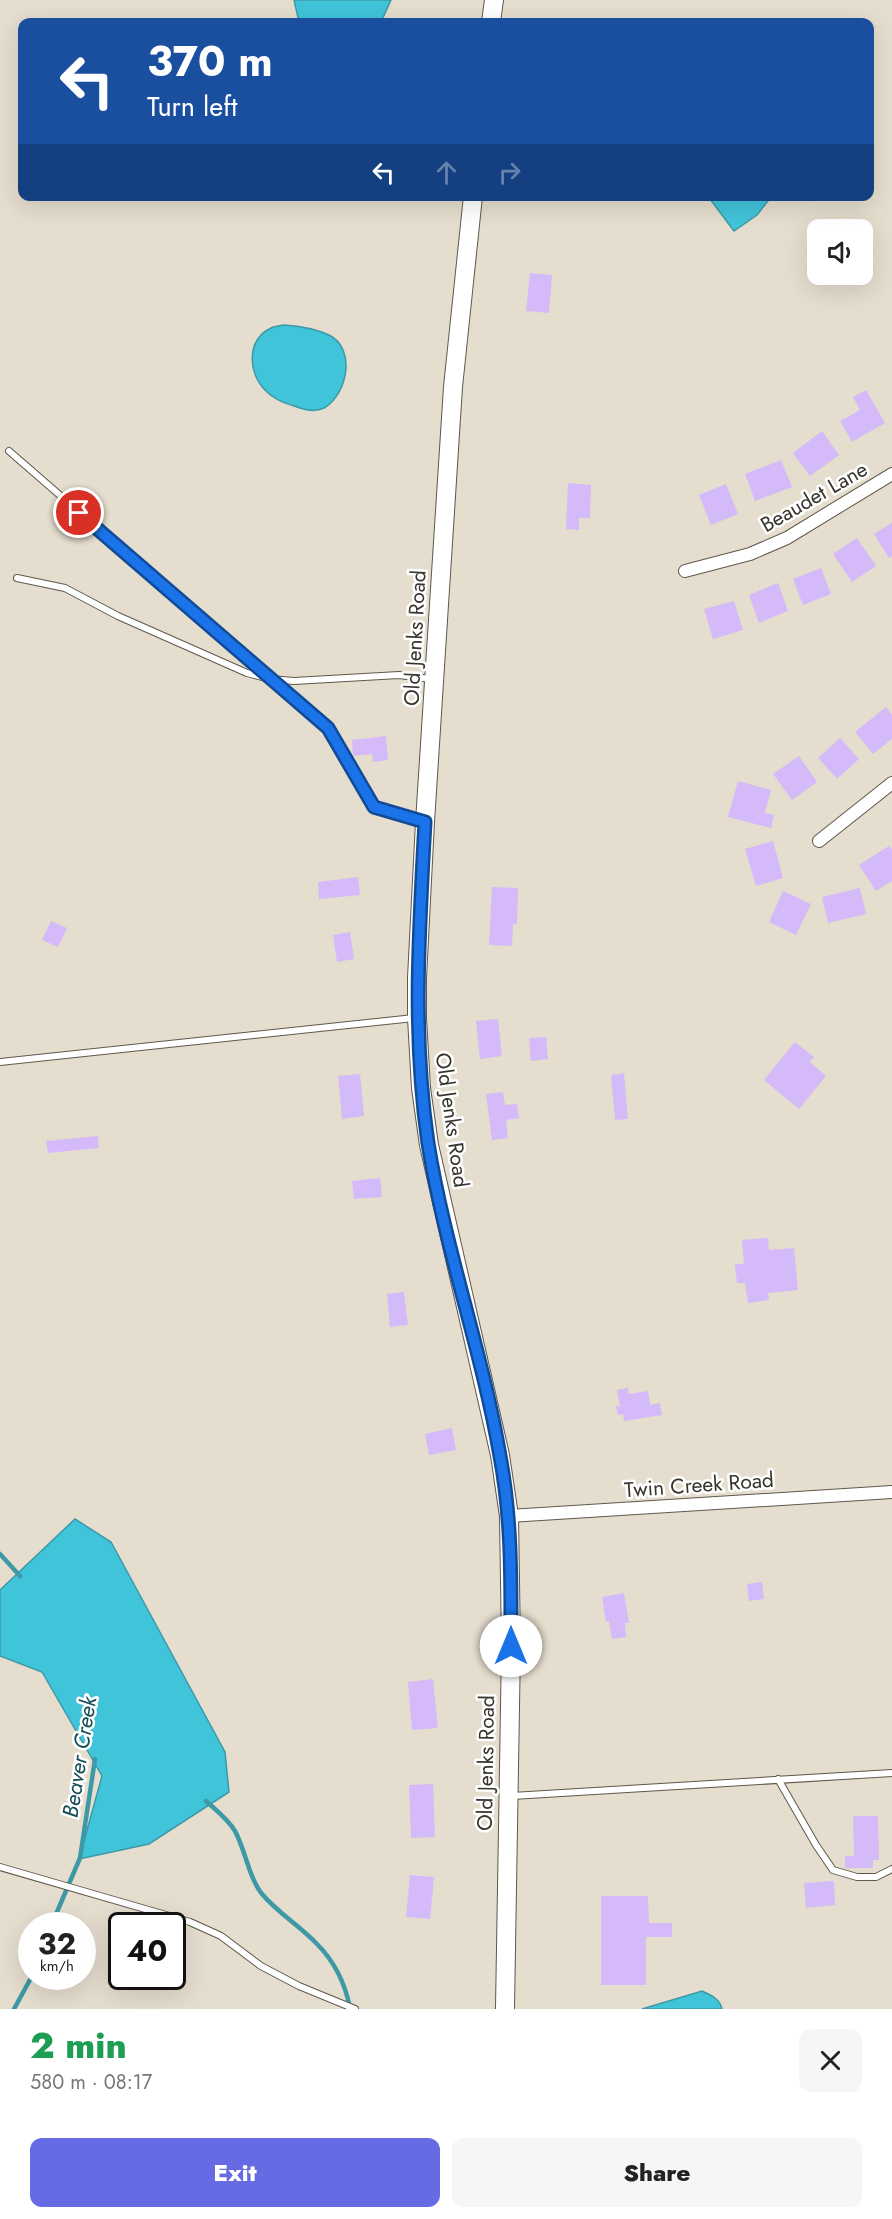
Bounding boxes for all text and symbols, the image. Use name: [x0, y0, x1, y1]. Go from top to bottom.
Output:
text: 370 m: [147, 31, 273, 92]
icon: left: [48, 42, 126, 120]
text: Turn left: [147, 87, 237, 126]
icon: left: [367, 156, 400, 189]
icon: ahead: [430, 156, 463, 189]
icon: right: [493, 156, 526, 189]
map controls: [807, 219, 873, 285]
button: sound: [807, 219, 873, 285]
street label: Beaudet Lane: [755, 454, 873, 540]
pin: [53, 487, 104, 538]
icon: arrive: [62, 496, 95, 529]
street label: Old Jenks Road: [396, 569, 434, 707]
street label: Old Jenks Road: [428, 1051, 476, 1189]
street label: Twin Creek Road: [623, 1465, 775, 1505]
position arrow: [479, 1614, 543, 1678]
water label: Beaver Creek: [54, 1693, 105, 1820]
street label: Old Jenks Road: [470, 1695, 502, 1831]
speed limit sign: 40: [108, 1912, 186, 1990]
text: 32: [38, 1922, 76, 1965]
text: km/h: [40, 1955, 74, 1977]
text: 2 min: [30, 2019, 127, 2071]
button: close: [799, 2029, 862, 2092]
text: 580 m · 08:17: [30, 2068, 152, 2097]
button: Exit: [30, 2138, 440, 2207]
button: Share: [452, 2138, 862, 2207]

